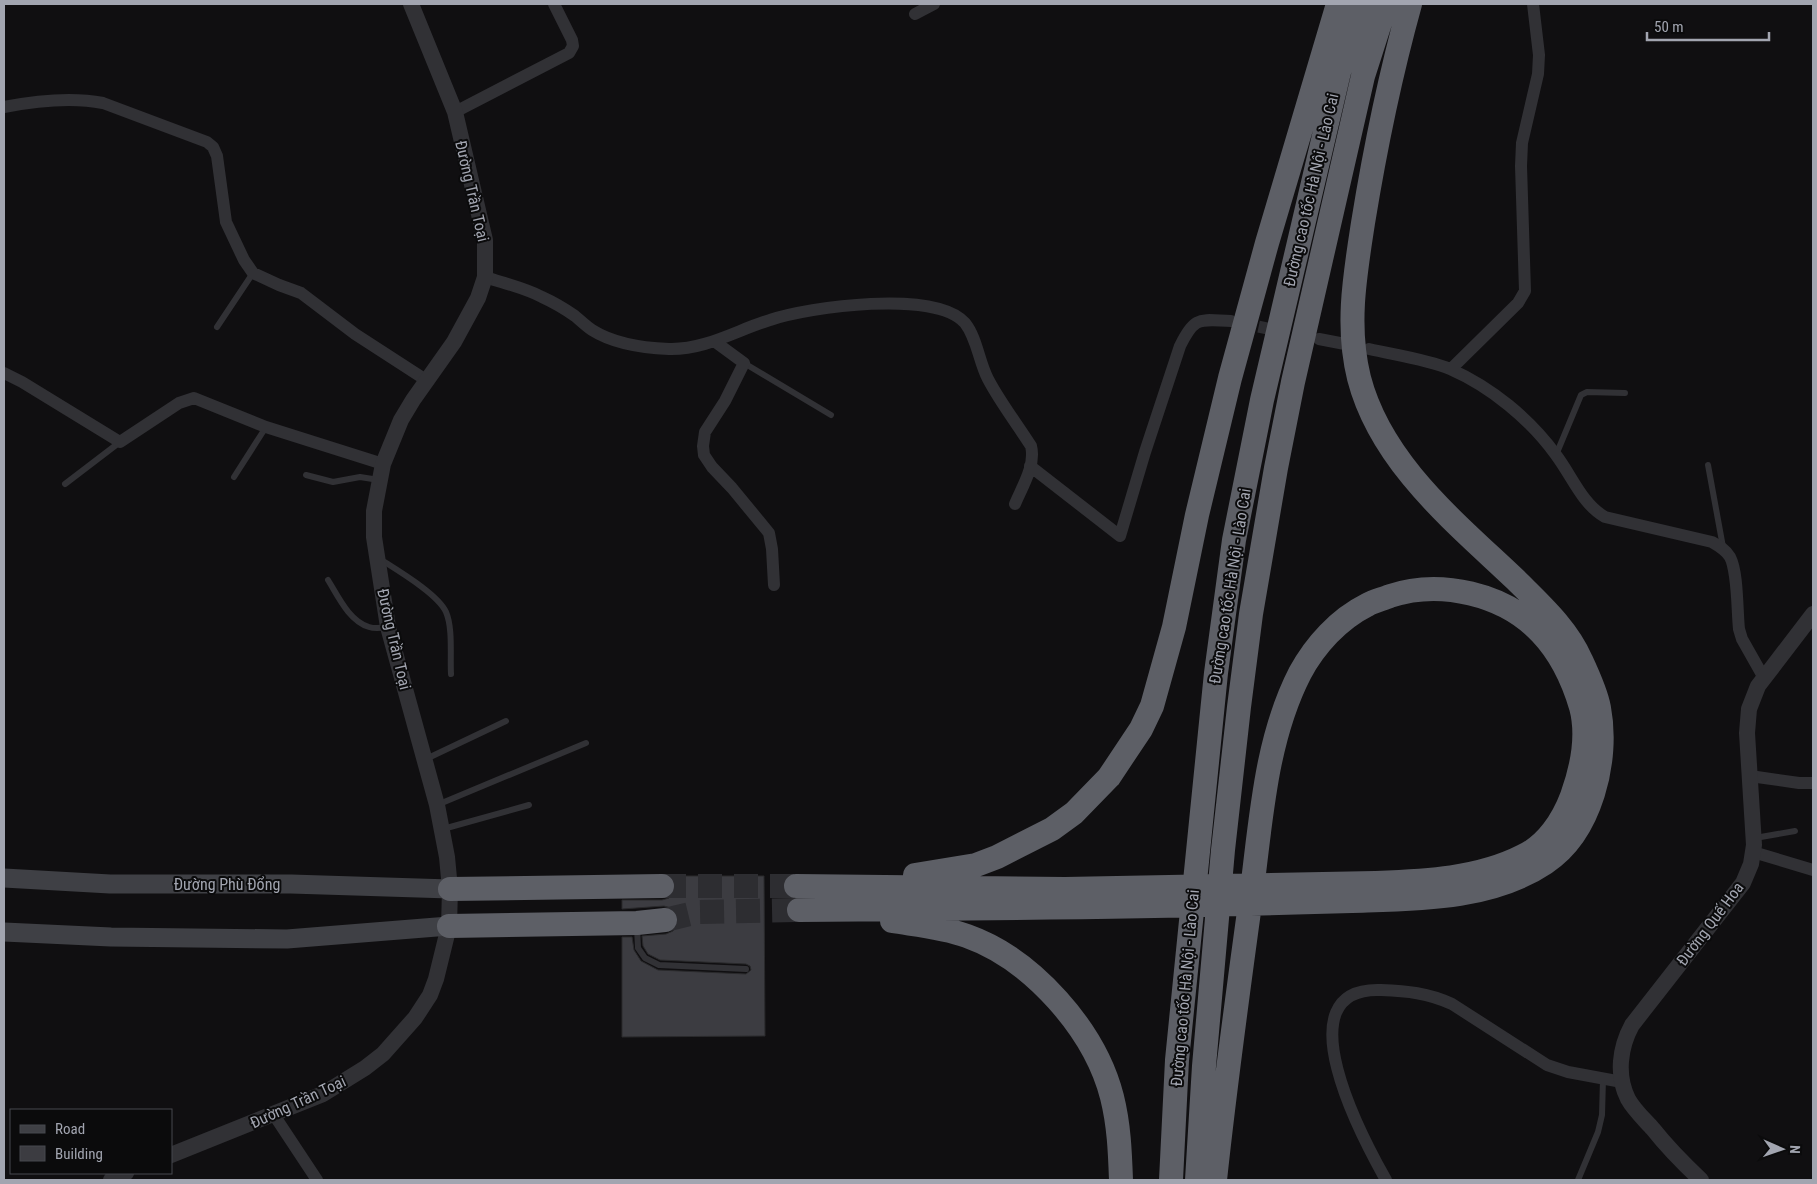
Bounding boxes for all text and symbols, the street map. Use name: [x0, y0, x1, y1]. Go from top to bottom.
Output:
scale bar: [1647, 10, 1770, 42]
text: 50 m: [1654, 18, 1684, 36]
street label: Đường cao tốc Hà Nội - Lào Cai: [1280, 92, 1342, 288]
street label: Đường Trần Toại: [451, 139, 493, 243]
street label: Đường cao tốc Hà Nội - Lào Cai: [1205, 487, 1255, 685]
street label: Đường Trần Toại: [373, 587, 415, 691]
street label: Đường Phù Đổng: [174, 875, 280, 894]
street label: Đường Quế Hoa: [1672, 878, 1748, 970]
street label: Đường cao tốc Hà Nội - Lào Cai: [1167, 889, 1203, 1087]
street label: Đường Trần Toại: [247, 1072, 349, 1132]
legend: [10, 1109, 172, 1174]
text: Road: [55, 1120, 85, 1138]
north arrow: [1757, 1124, 1807, 1174]
text: Building: [55, 1145, 103, 1163]
text: N: [1787, 1145, 1803, 1154]

